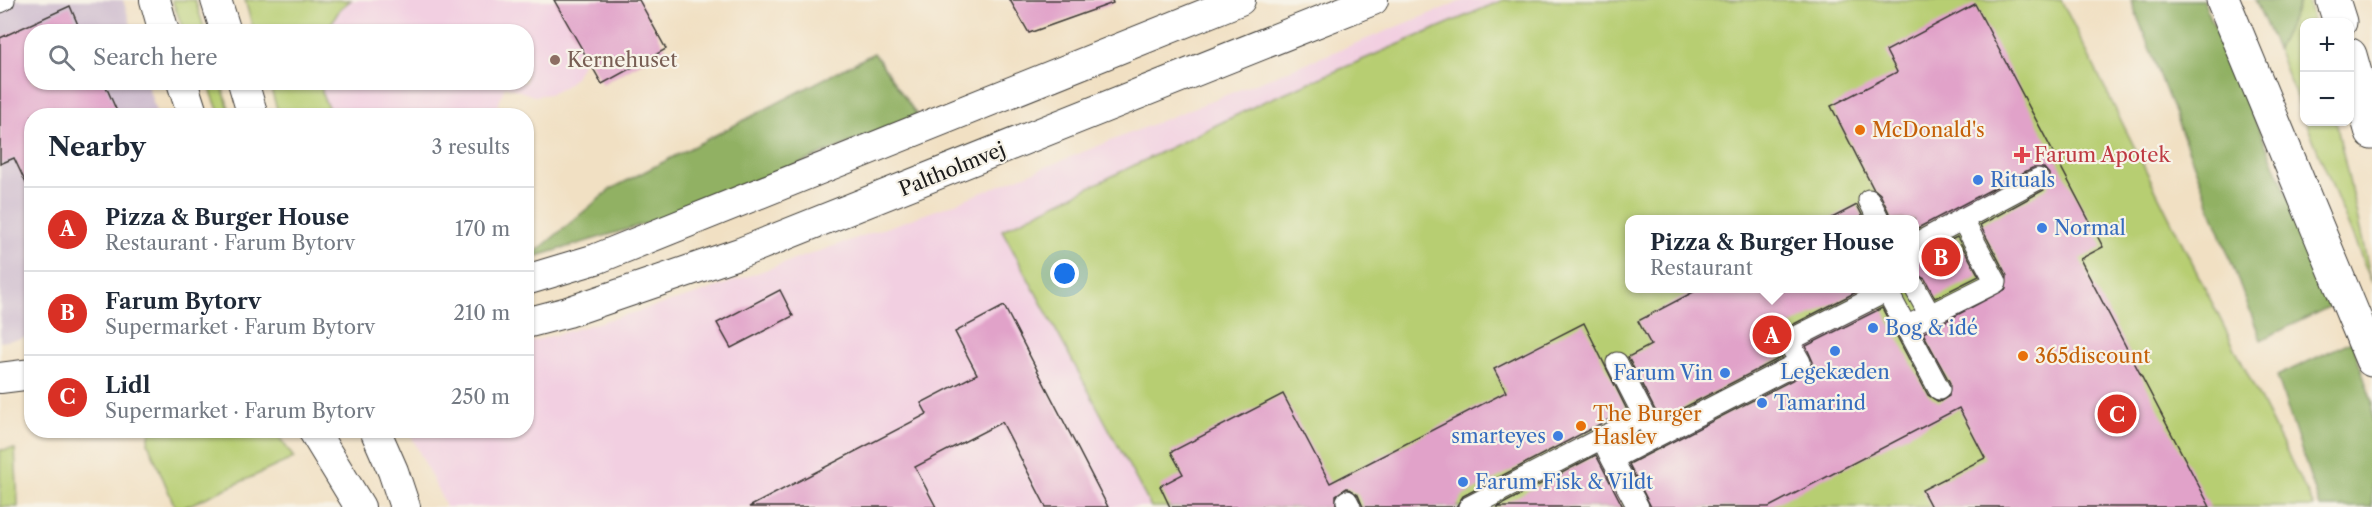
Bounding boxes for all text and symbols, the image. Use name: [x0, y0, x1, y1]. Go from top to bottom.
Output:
map controls: [2300, 18, 2354, 126]
button: +: [2300, 18, 2354, 72]
search box: [24, 24, 534, 90]
icon: search: [45, 41, 78, 74]
text: Search here: [93, 44, 218, 71]
place label: Kernehuset: [567, 48, 677, 72]
marker: Kernehuset: [548, 53, 562, 67]
button: −: [2300, 72, 2354, 126]
place label: McDonald's: [1872, 118, 1985, 142]
marker: McDonald's: [1853, 123, 1867, 137]
text: Nearby: [48, 131, 146, 163]
text: 3 results: [432, 135, 510, 159]
street label: Paltholmvej: [895, 137, 1009, 201]
place label: Farum Apotek: [2034, 143, 2171, 167]
marker: Farum Apotek: [2015, 148, 2029, 162]
place label: Rituals: [1990, 168, 2055, 192]
marker: Rituals: [1971, 173, 1985, 187]
text: Pizza & Burger House: [105, 204, 349, 231]
popup: [1625, 215, 1919, 293]
place label: Normal: [2054, 216, 2126, 240]
text: A: [60, 217, 75, 241]
text: 170 m: [455, 217, 510, 241]
marker: Normal: [2035, 221, 2049, 235]
text: Pizza & Burger House: [1650, 229, 1894, 256]
text: Restaurant · Farum Bytorv: [105, 231, 355, 255]
pin: B: [1922, 234, 1960, 280]
text: Restaurant: [1650, 256, 1753, 280]
your location: [1050, 259, 1079, 288]
text: Farum Bytorv: [105, 288, 261, 315]
text: B: [60, 301, 75, 325]
text: 210 m: [453, 301, 510, 325]
pin: A: [1752, 312, 1792, 358]
text: Supermarket · Farum Bytorv: [105, 315, 375, 339]
place label: Bog & idé: [1885, 316, 1978, 340]
marker: Bog & idé: [1866, 321, 1880, 335]
marker: Legekæden: [1828, 344, 1842, 358]
place label: 365discount: [2035, 344, 2150, 368]
marker: 365discount: [2016, 349, 2030, 363]
place label: Legekæden: [1780, 360, 1890, 384]
place label: Farum Vin: [1613, 361, 1713, 385]
marker: Farum Vin: [1718, 366, 1732, 380]
text: Lidl: [105, 372, 150, 399]
text: C: [59, 385, 76, 409]
text: 250 m: [451, 385, 510, 409]
place label: Tamarind: [1774, 391, 1866, 415]
pin: C: [2098, 392, 2136, 436]
marker: Tamarind: [1755, 396, 1769, 410]
text: Supermarket · Farum Bytorv: [105, 399, 375, 423]
place label: The Burger Haslev: [1593, 402, 1702, 449]
marker: The Burger Haslev: [1574, 419, 1588, 433]
place label: smarteyes: [1451, 424, 1546, 448]
marker: smarteyes: [1551, 429, 1565, 443]
place label: Farum Fisk & Vildt: [1475, 470, 1653, 494]
marker: Farum Fisk & Vildt: [1456, 475, 1470, 489]

